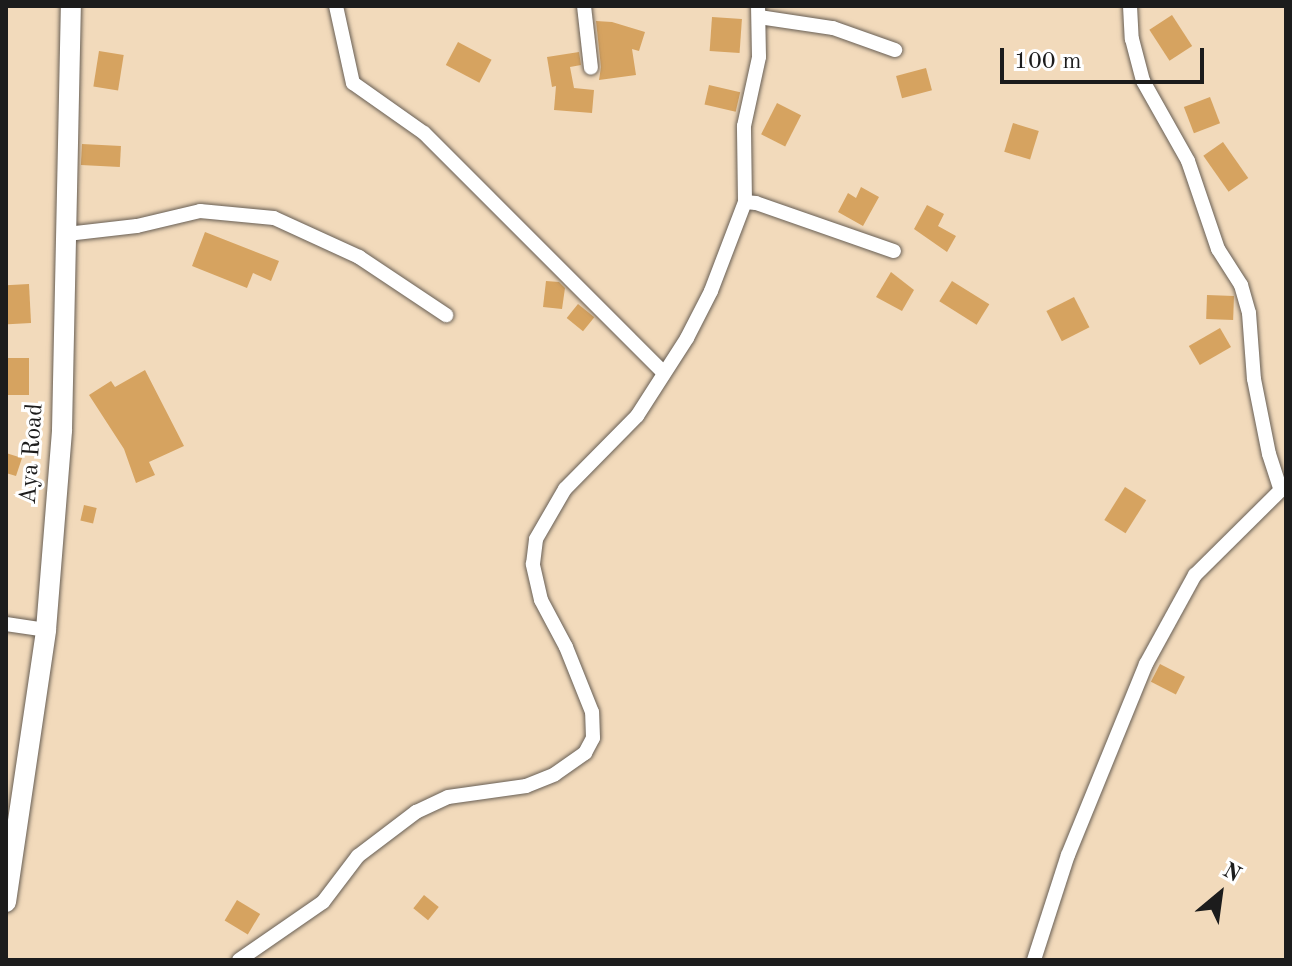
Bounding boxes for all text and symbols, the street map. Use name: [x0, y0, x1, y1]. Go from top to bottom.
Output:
scale bar: [1004, 32, 1208, 82]
text: 100 m: [1014, 50, 1082, 74]
street label: Aya Road: [15, 402, 51, 506]
north arrow: [1180, 854, 1260, 934]
text: N: [1219, 859, 1244, 887]

